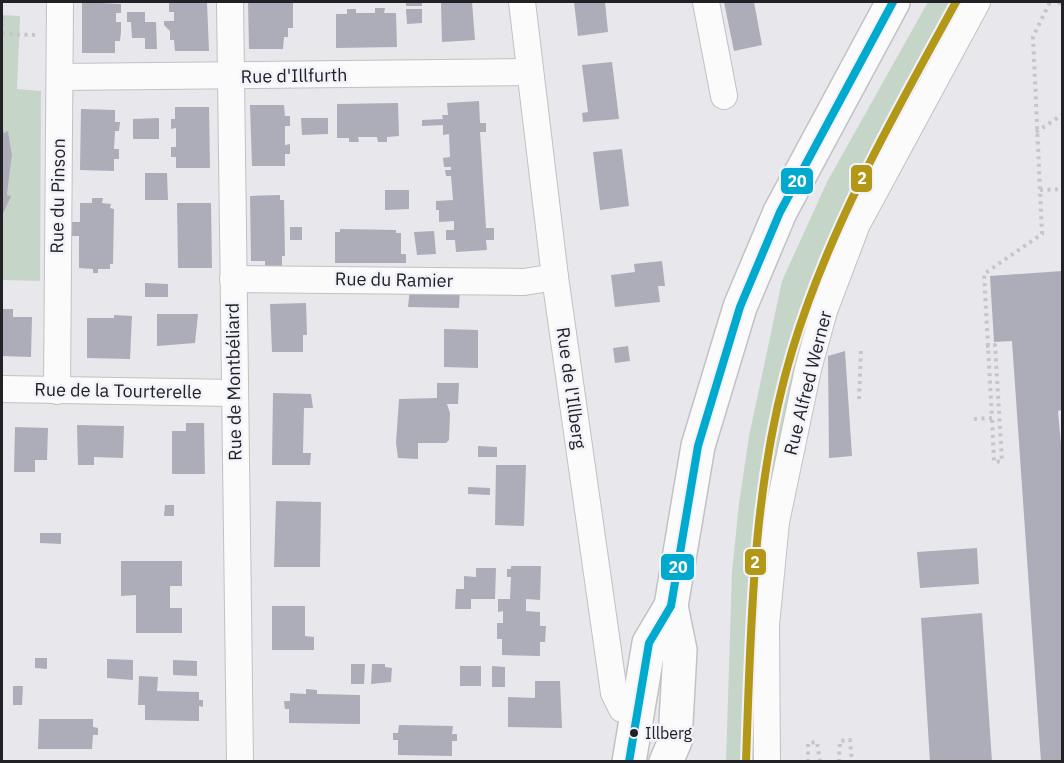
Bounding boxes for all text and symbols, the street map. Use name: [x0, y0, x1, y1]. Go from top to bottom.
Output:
street label: Rue d'Illfurth: [240, 63, 348, 88]
street label: Rue du Pinson: [45, 138, 70, 254]
line badge: 2: [850, 164, 873, 193]
line badge: 20: [780, 167, 814, 195]
text: 2: [857, 168, 867, 188]
text: 20: [787, 171, 807, 191]
street label: Rue du Ramier: [335, 267, 454, 292]
street label: Rue de Montbéliard: [221, 303, 246, 461]
street label: Rue Alfred Werner: [778, 308, 837, 458]
street label: Rue de l'Illberg: [552, 326, 591, 451]
street label: Rue de la Tourterelle: [34, 378, 202, 403]
line badge: 2: [744, 548, 767, 576]
text: 2: [750, 552, 760, 572]
line badge: 20: [660, 553, 695, 581]
text: 20: [668, 557, 688, 577]
place label: Illberg: [645, 723, 693, 743]
marker: Illberg: [628, 727, 640, 739]

